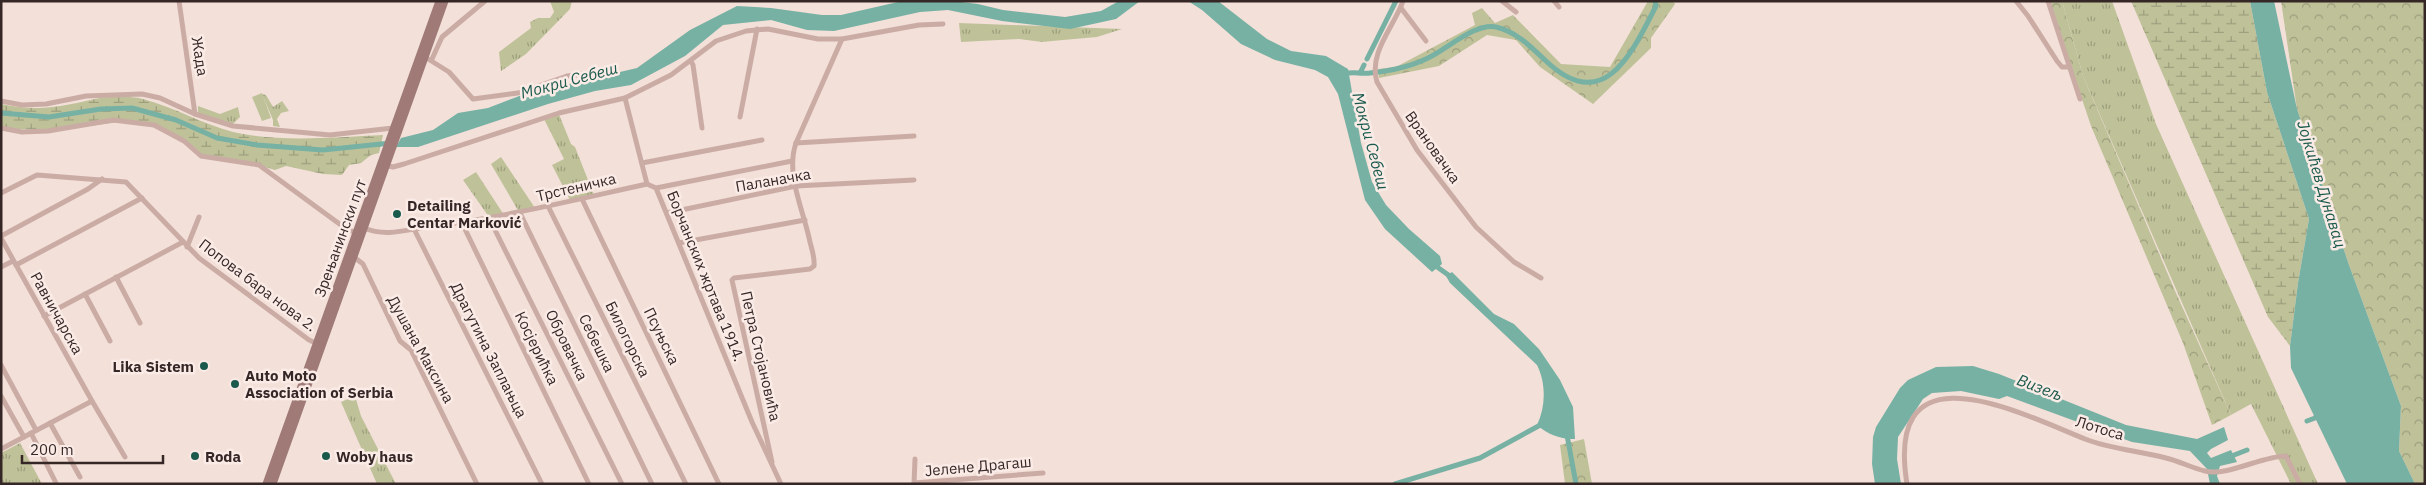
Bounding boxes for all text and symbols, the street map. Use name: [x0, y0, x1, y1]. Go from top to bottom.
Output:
street label: Жада: [187, 35, 213, 77]
water label: Мокри Себеш: [518, 57, 620, 103]
water label: Мокри Себеш: [1348, 90, 1394, 192]
street label: Врановачка: [1401, 107, 1465, 187]
water label: Јојкићев Дунавац: [2293, 118, 2351, 250]
street label: Паланачка: [734, 164, 812, 196]
street label: Трстеничка: [534, 169, 618, 205]
street label: Зрењанински пут: [310, 176, 370, 300]
street label: Борчанских жртава 1914.: [663, 188, 749, 364]
place label: Detailing Centar Marković: [407, 196, 522, 232]
marker: Detailing Centar Marković: [391, 208, 403, 220]
street label: Попова бара нова 2.: [195, 235, 321, 335]
street label: Равничарска: [27, 268, 87, 358]
street label: Драгутина Заплањца: [447, 279, 531, 421]
street label: Петра Стојановића: [737, 289, 785, 423]
street label: Душана Максина: [384, 292, 458, 406]
street label: Билогорска: [601, 298, 655, 380]
street label: Псуњска: [640, 304, 684, 368]
street label: Обровачка: [542, 306, 592, 384]
street label: Косјерићка: [511, 308, 563, 388]
street label: Себешка: [575, 311, 619, 375]
place label: Lika Sistem: [112, 357, 194, 376]
marker: Lika Sistem: [198, 360, 210, 372]
place label: Auto Moto Association of Serbia: [245, 366, 394, 402]
water label: Визељ: [2014, 369, 2066, 405]
marker: Auto Moto Association of Serbia: [229, 378, 241, 390]
street label: Лотоса: [2074, 412, 2126, 444]
scale bar: [22, 432, 164, 464]
text: 200 m: [30, 440, 74, 459]
place label: Roda: [205, 447, 241, 466]
place label: Woby haus: [336, 447, 414, 466]
marker: Roda: [189, 450, 201, 462]
marker: Woby haus: [320, 450, 332, 462]
street label: Јелене Драгаш: [924, 452, 1032, 480]

